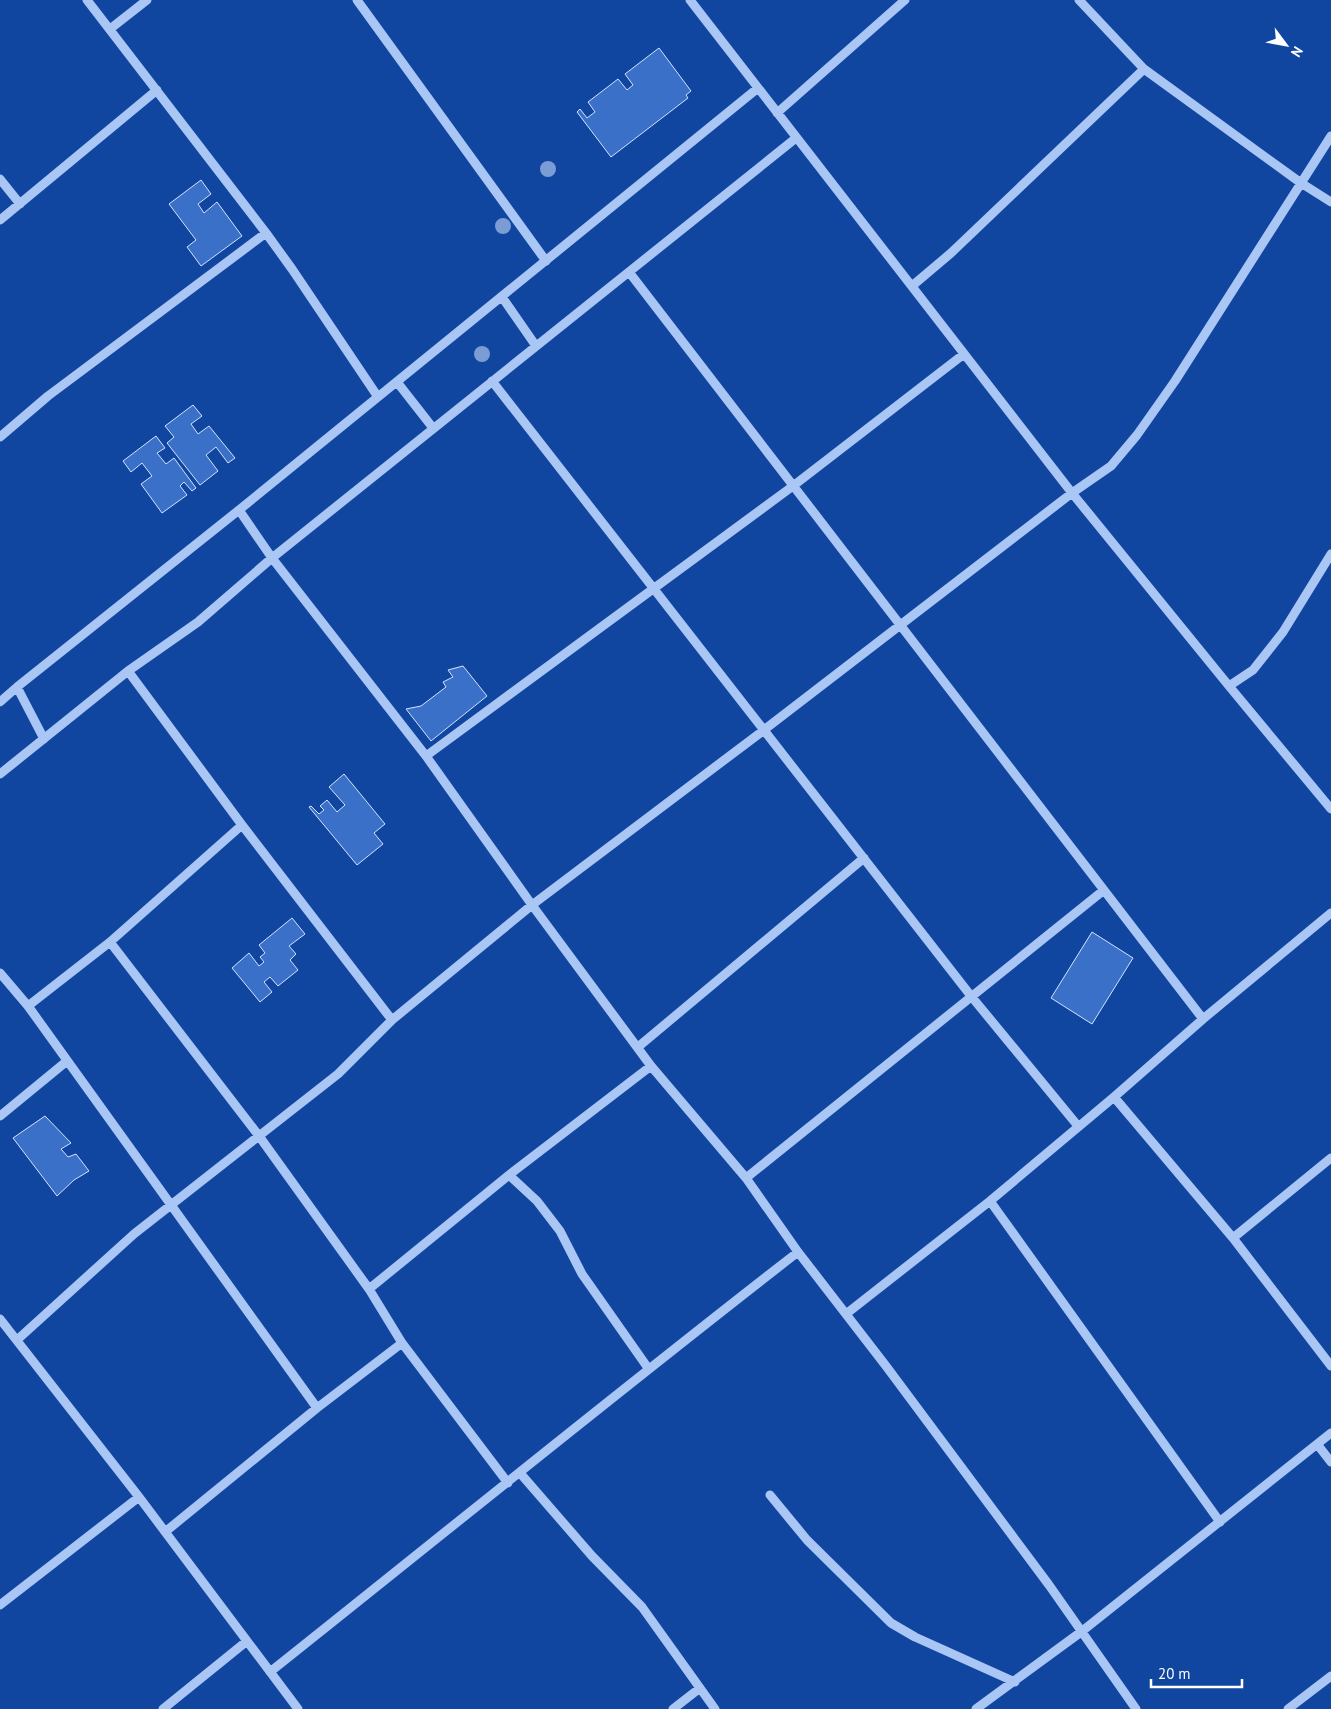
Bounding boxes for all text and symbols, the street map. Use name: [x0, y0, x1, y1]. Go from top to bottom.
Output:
north arrow: [1261, 20, 1311, 70]
text: N: [1287, 43, 1307, 61]
scale bar: [1151, 1656, 1242, 1688]
text: 20 m: [1158, 1664, 1191, 1683]

